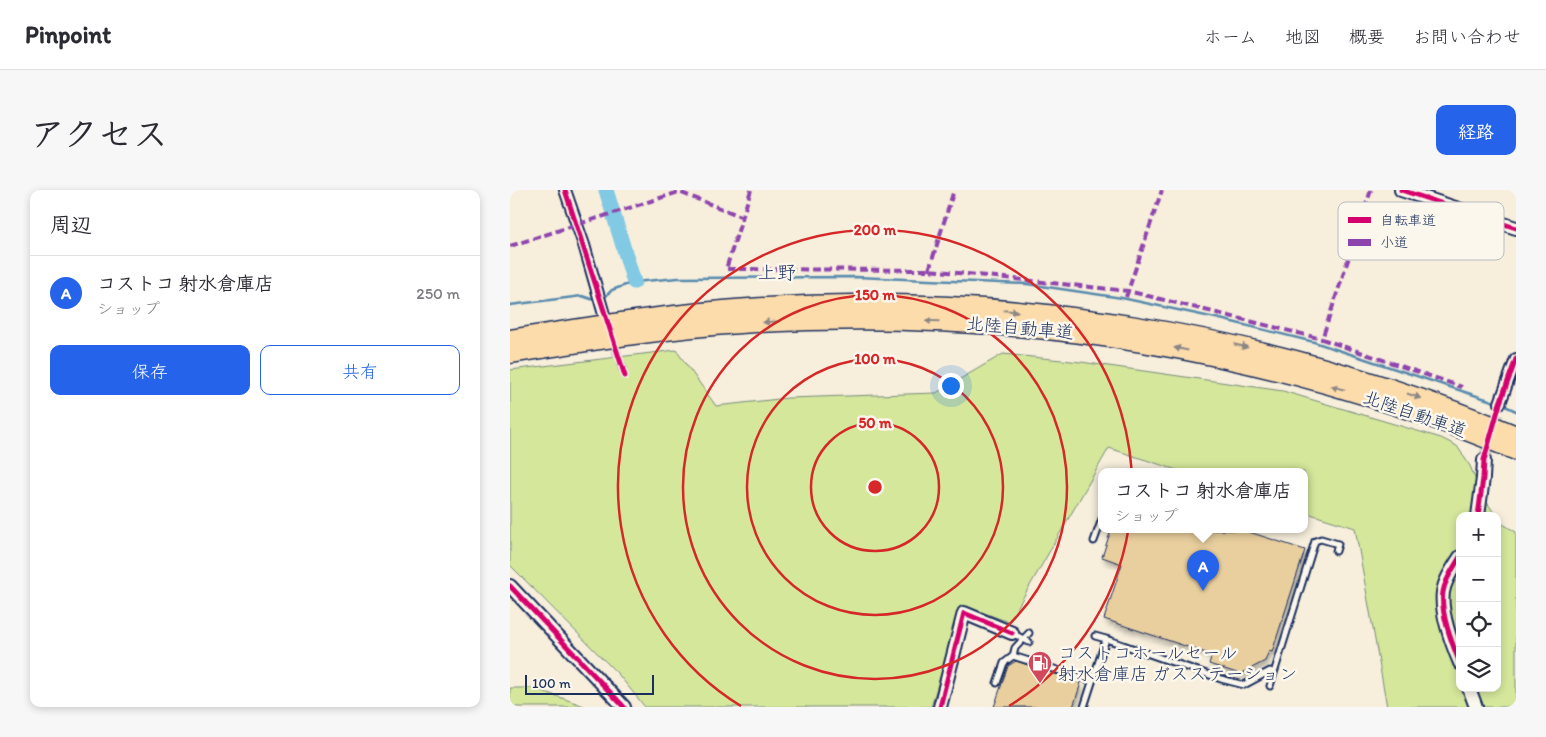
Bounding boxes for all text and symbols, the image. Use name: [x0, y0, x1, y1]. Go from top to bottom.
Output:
text: Pinpoint: [25, 20, 111, 49]
text: ホーム: [1204, 26, 1257, 48]
text: 地図: [1285, 26, 1321, 48]
text: 概要: [1349, 26, 1385, 48]
text: お問い合わせ: [1413, 26, 1521, 48]
button: 経路: [1436, 105, 1516, 155]
text: アクセス: [30, 113, 168, 155]
legend: [1338, 202, 1504, 260]
text: 周辺: [50, 212, 92, 237]
text: 自転車道: [1380, 212, 1436, 229]
text: 200 m: [854, 221, 897, 239]
text: 小道: [1380, 234, 1408, 251]
district label: 上野: [758, 261, 796, 284]
text: コストコ 射水倉庫店: [97, 272, 274, 295]
text: A: [61, 284, 71, 303]
text: 250 m: [416, 284, 460, 303]
text: 150 m: [855, 286, 895, 304]
text: ショップ: [97, 299, 160, 318]
one-way arrow: [1004, 307, 1020, 315]
street label: 北陸自動車道: [965, 312, 1075, 344]
one-way arrow: [924, 317, 940, 325]
one-way arrow: [762, 319, 778, 327]
one-way arrow: [1233, 342, 1248, 350]
button: 保存: [50, 345, 250, 395]
button: 共有: [260, 345, 460, 395]
one-way arrow: [1172, 345, 1188, 353]
text: 100 m: [854, 350, 896, 368]
your location: [938, 373, 964, 399]
one-way arrow: [1331, 383, 1346, 391]
street label: 北陸自動車道: [1360, 386, 1470, 442]
one-way arrow: [1407, 392, 1422, 400]
text: 50 m: [858, 414, 892, 432]
popup: [1098, 468, 1308, 533]
centre of rings: [866, 478, 884, 496]
text: コストコ 射水倉庫店: [1115, 479, 1291, 502]
text: ショップ: [1115, 506, 1178, 525]
map controls: [1456, 512, 1501, 692]
button: +: [1456, 512, 1501, 557]
pin: A: [1187, 550, 1219, 591]
button: −: [1456, 557, 1501, 602]
button: locate: [1456, 602, 1501, 647]
place label: コストコホールセール 射水倉庫店 ガスステーション: [1058, 642, 1297, 685]
button: layers: [1456, 647, 1501, 692]
fuel station icon: コストコホールセール 射水倉庫店 ガスステーション: [1027, 650, 1053, 684]
scale bar: [525, 672, 654, 695]
text: 100 m: [532, 675, 571, 692]

